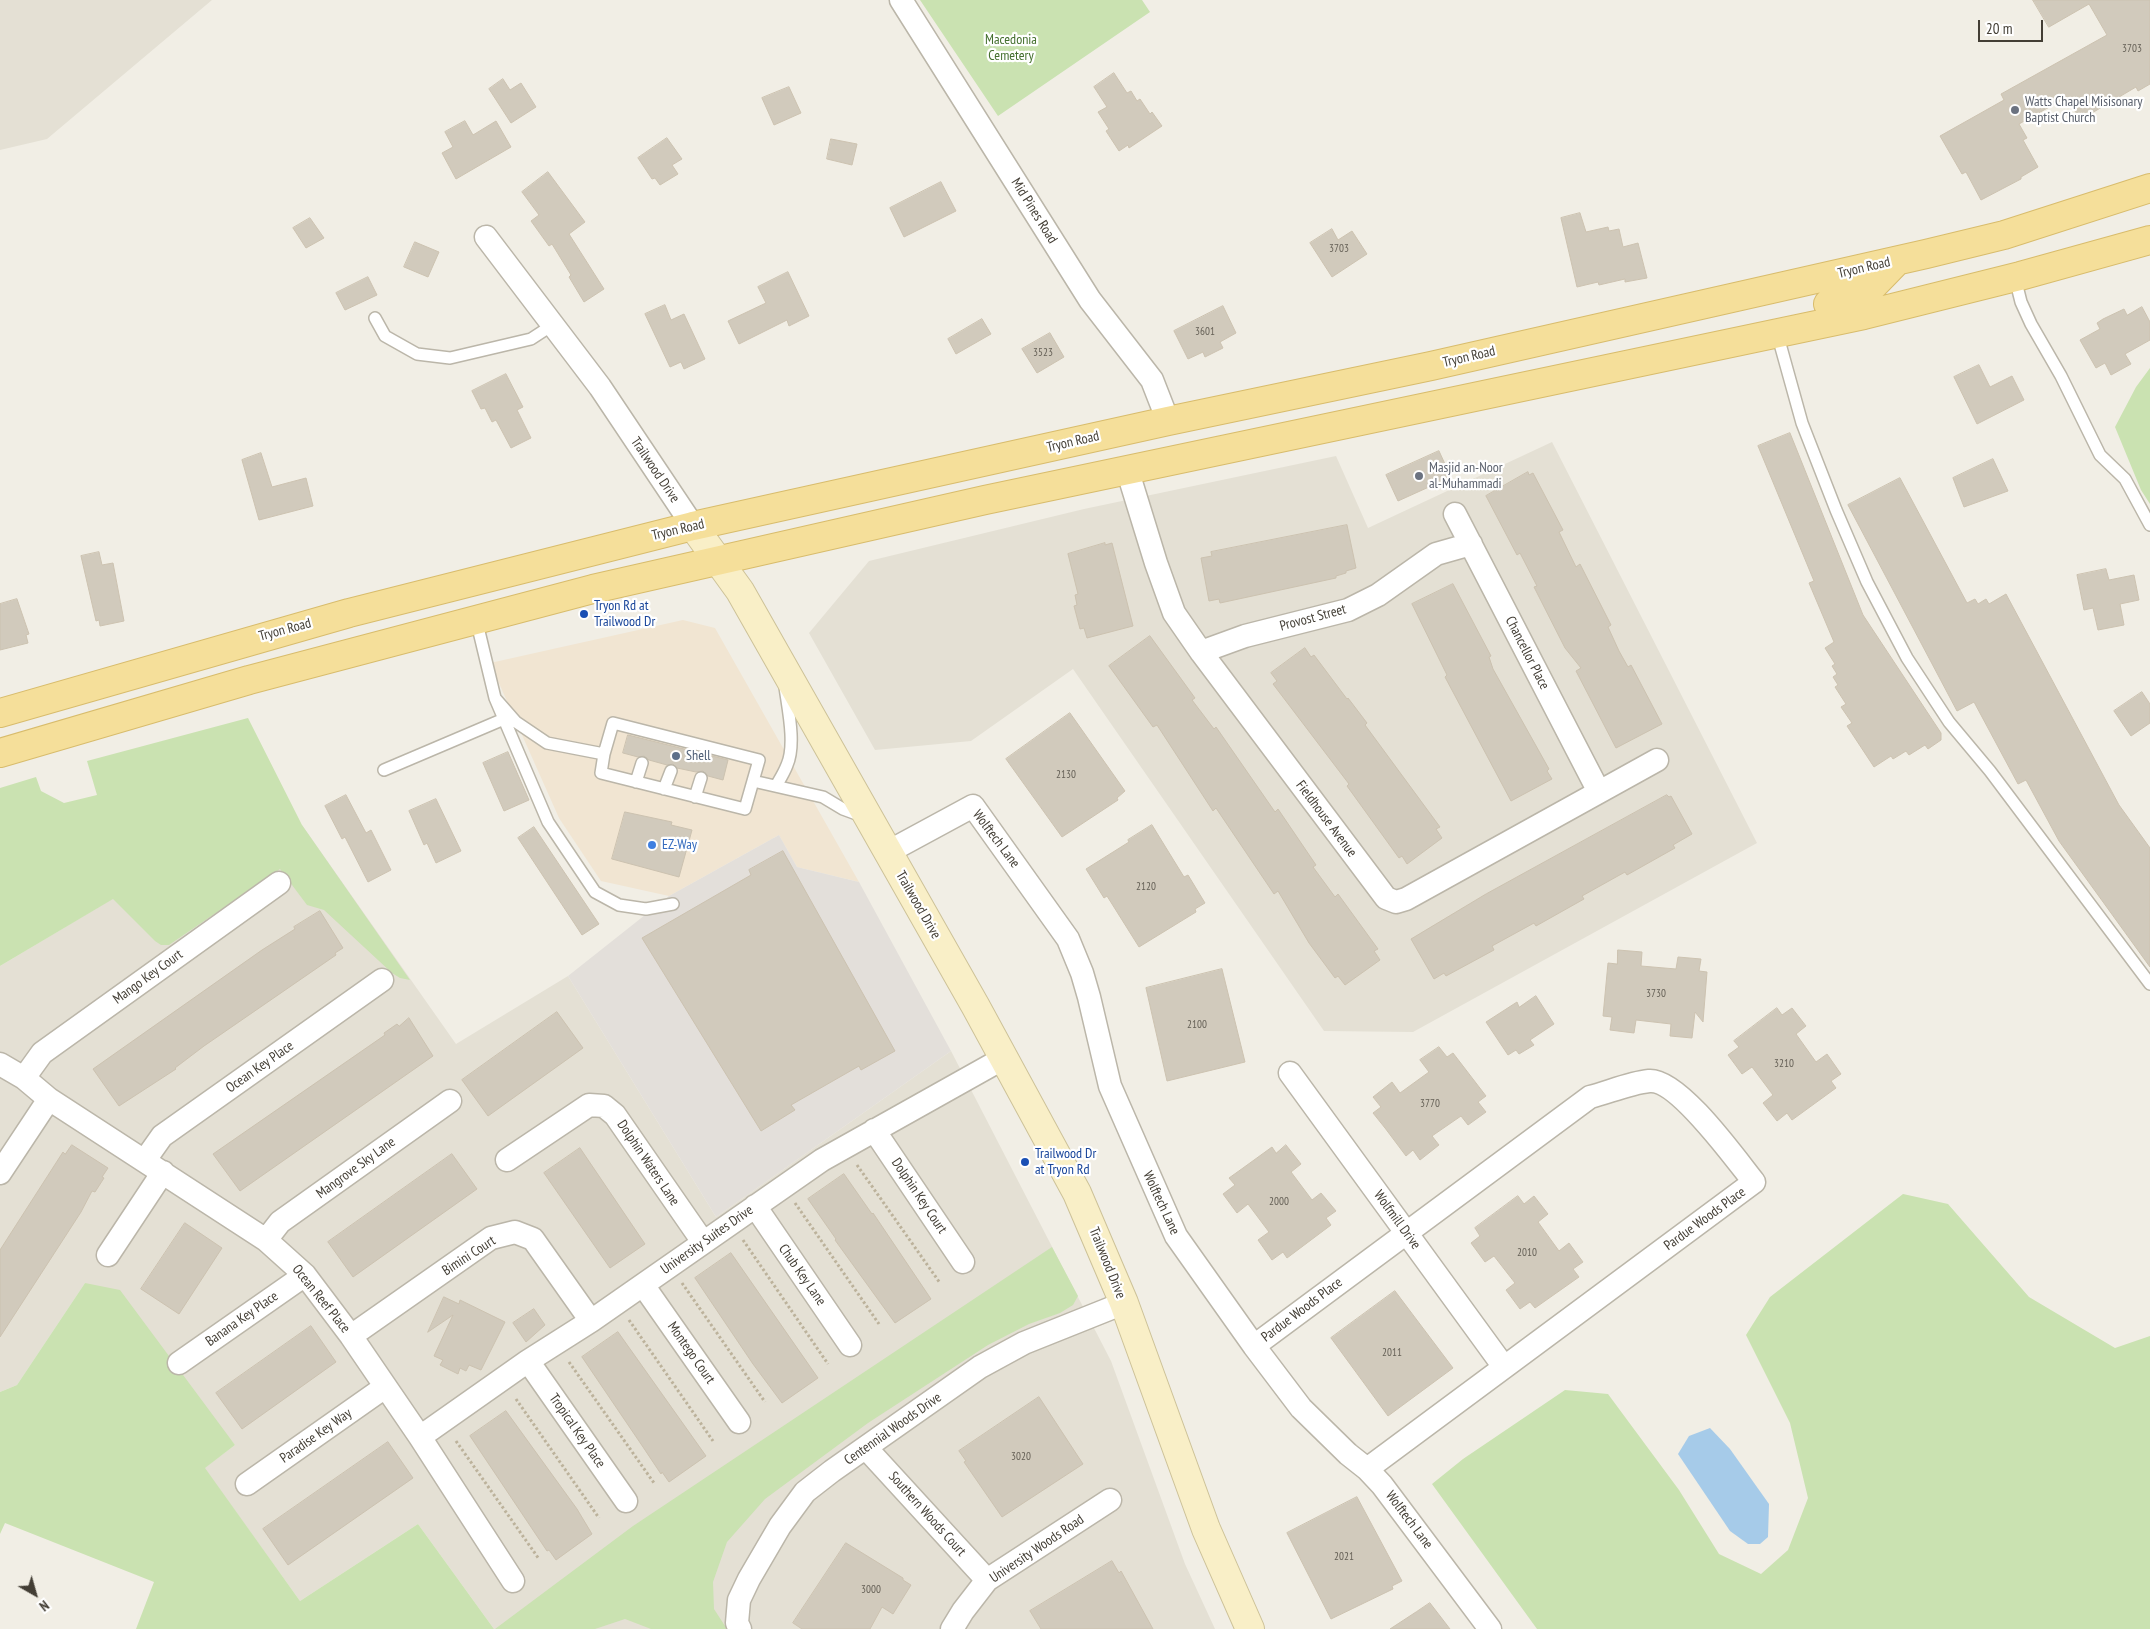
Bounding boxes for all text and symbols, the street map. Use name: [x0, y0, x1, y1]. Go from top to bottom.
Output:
scale bar: [1980, 10, 2045, 42]
text: 20 m: [1986, 19, 2012, 38]
park label: Macedonia Cemetery: [985, 32, 1037, 64]
house number: 3703: [2122, 42, 2142, 56]
place label: Watts Chapel Misisonary Baptist Church: [2025, 94, 2143, 126]
marker: Watts Chapel Misisonary Baptist Church: [2009, 104, 2021, 116]
street label: Mid Pines Road: [1007, 175, 1061, 247]
house number: 3703: [1329, 242, 1349, 256]
street label: Tryon Road: [1836, 254, 1892, 282]
house number: 3601: [1195, 325, 1215, 339]
street label: Tryon Road: [1441, 343, 1497, 371]
house number: 3523: [1033, 346, 1053, 360]
street label: Tryon Road: [1045, 428, 1101, 456]
street label: Trailwood Drive: [627, 434, 683, 506]
place label: Masjid an-Noor al-Muhammadi: [1429, 460, 1503, 492]
marker: Masjid an-Noor al-Muhammadi: [1413, 470, 1425, 482]
street label: Tryon Road: [650, 516, 706, 544]
place label: Tryon Rd at Trailwood Dr: [594, 598, 655, 630]
street label: Provost Street: [1278, 601, 1348, 635]
marker: Tryon Rd at Trailwood Dr: [578, 608, 590, 620]
street label: Chancellor Place: [1501, 614, 1553, 692]
street label: Tryon Road: [257, 615, 313, 645]
place label: Shell: [686, 748, 710, 764]
marker: Shell: [670, 750, 682, 762]
house number: 2130: [1056, 768, 1076, 782]
street label: Fieldhouse Avenue: [1292, 778, 1360, 860]
street label: Wolftech Lane: [969, 807, 1023, 871]
place label: EZ-Way: [662, 837, 697, 853]
marker: EZ-Way: [646, 839, 658, 851]
street label: Trailwood Drive: [892, 868, 944, 942]
house number: 2120: [1136, 880, 1156, 894]
street label: Mango Key Court: [110, 946, 186, 1008]
house number: 3730: [1646, 987, 1666, 1001]
house number: 2100: [1187, 1018, 1207, 1032]
street label: Ocean Key Place: [223, 1038, 297, 1096]
house number: 3210: [1774, 1057, 1794, 1071]
house number: 3770: [1420, 1097, 1440, 1111]
street label: Dolphin Waters Lane: [613, 1117, 683, 1209]
street label: Mangrove Sky Lane: [313, 1134, 399, 1202]
place label: Trailwood Dr at Tryon Rd: [1035, 1146, 1096, 1178]
street label: Dolphin Key Court: [888, 1155, 950, 1237]
marker: Trailwood Dr at Tryon Rd: [1019, 1156, 1031, 1168]
street label: Wolftech Lane: [1139, 1168, 1183, 1238]
street label: Pardue Woods Place: [1661, 1184, 1749, 1254]
street label: Wolfmill Drive: [1370, 1187, 1424, 1253]
house number: 2000: [1269, 1195, 1289, 1209]
street label: University Suites Drive: [658, 1202, 756, 1278]
street label: Trailwood Drive: [1085, 1225, 1129, 1301]
street label: Bimini Court: [439, 1233, 499, 1279]
street label: Chub Key Lane: [775, 1241, 829, 1309]
house number: 2010: [1517, 1246, 1537, 1260]
street label: Ocean Reef Place: [288, 1262, 354, 1336]
street label: Pardue Woods Place: [1258, 1274, 1346, 1346]
street label: Banana Key Place: [203, 1288, 281, 1350]
street label: Montego Court: [664, 1319, 718, 1387]
house number: 2011: [1382, 1346, 1402, 1360]
street label: Centennial Woods Drive: [841, 1389, 945, 1469]
street label: Tropical Key Place: [545, 1391, 609, 1471]
street label: Paradise Key Way: [277, 1405, 355, 1467]
house number: 3020: [1011, 1450, 1031, 1464]
street label: Southern Woods Court: [885, 1468, 969, 1560]
street label: Wolftech Lane: [1382, 1488, 1436, 1552]
street label: University Woods Road: [987, 1511, 1087, 1587]
house number: 2021: [1334, 1550, 1354, 1564]
north arrow: [10, 1569, 60, 1619]
house number: 3000: [861, 1583, 881, 1597]
text: N: [36, 1596, 53, 1615]

